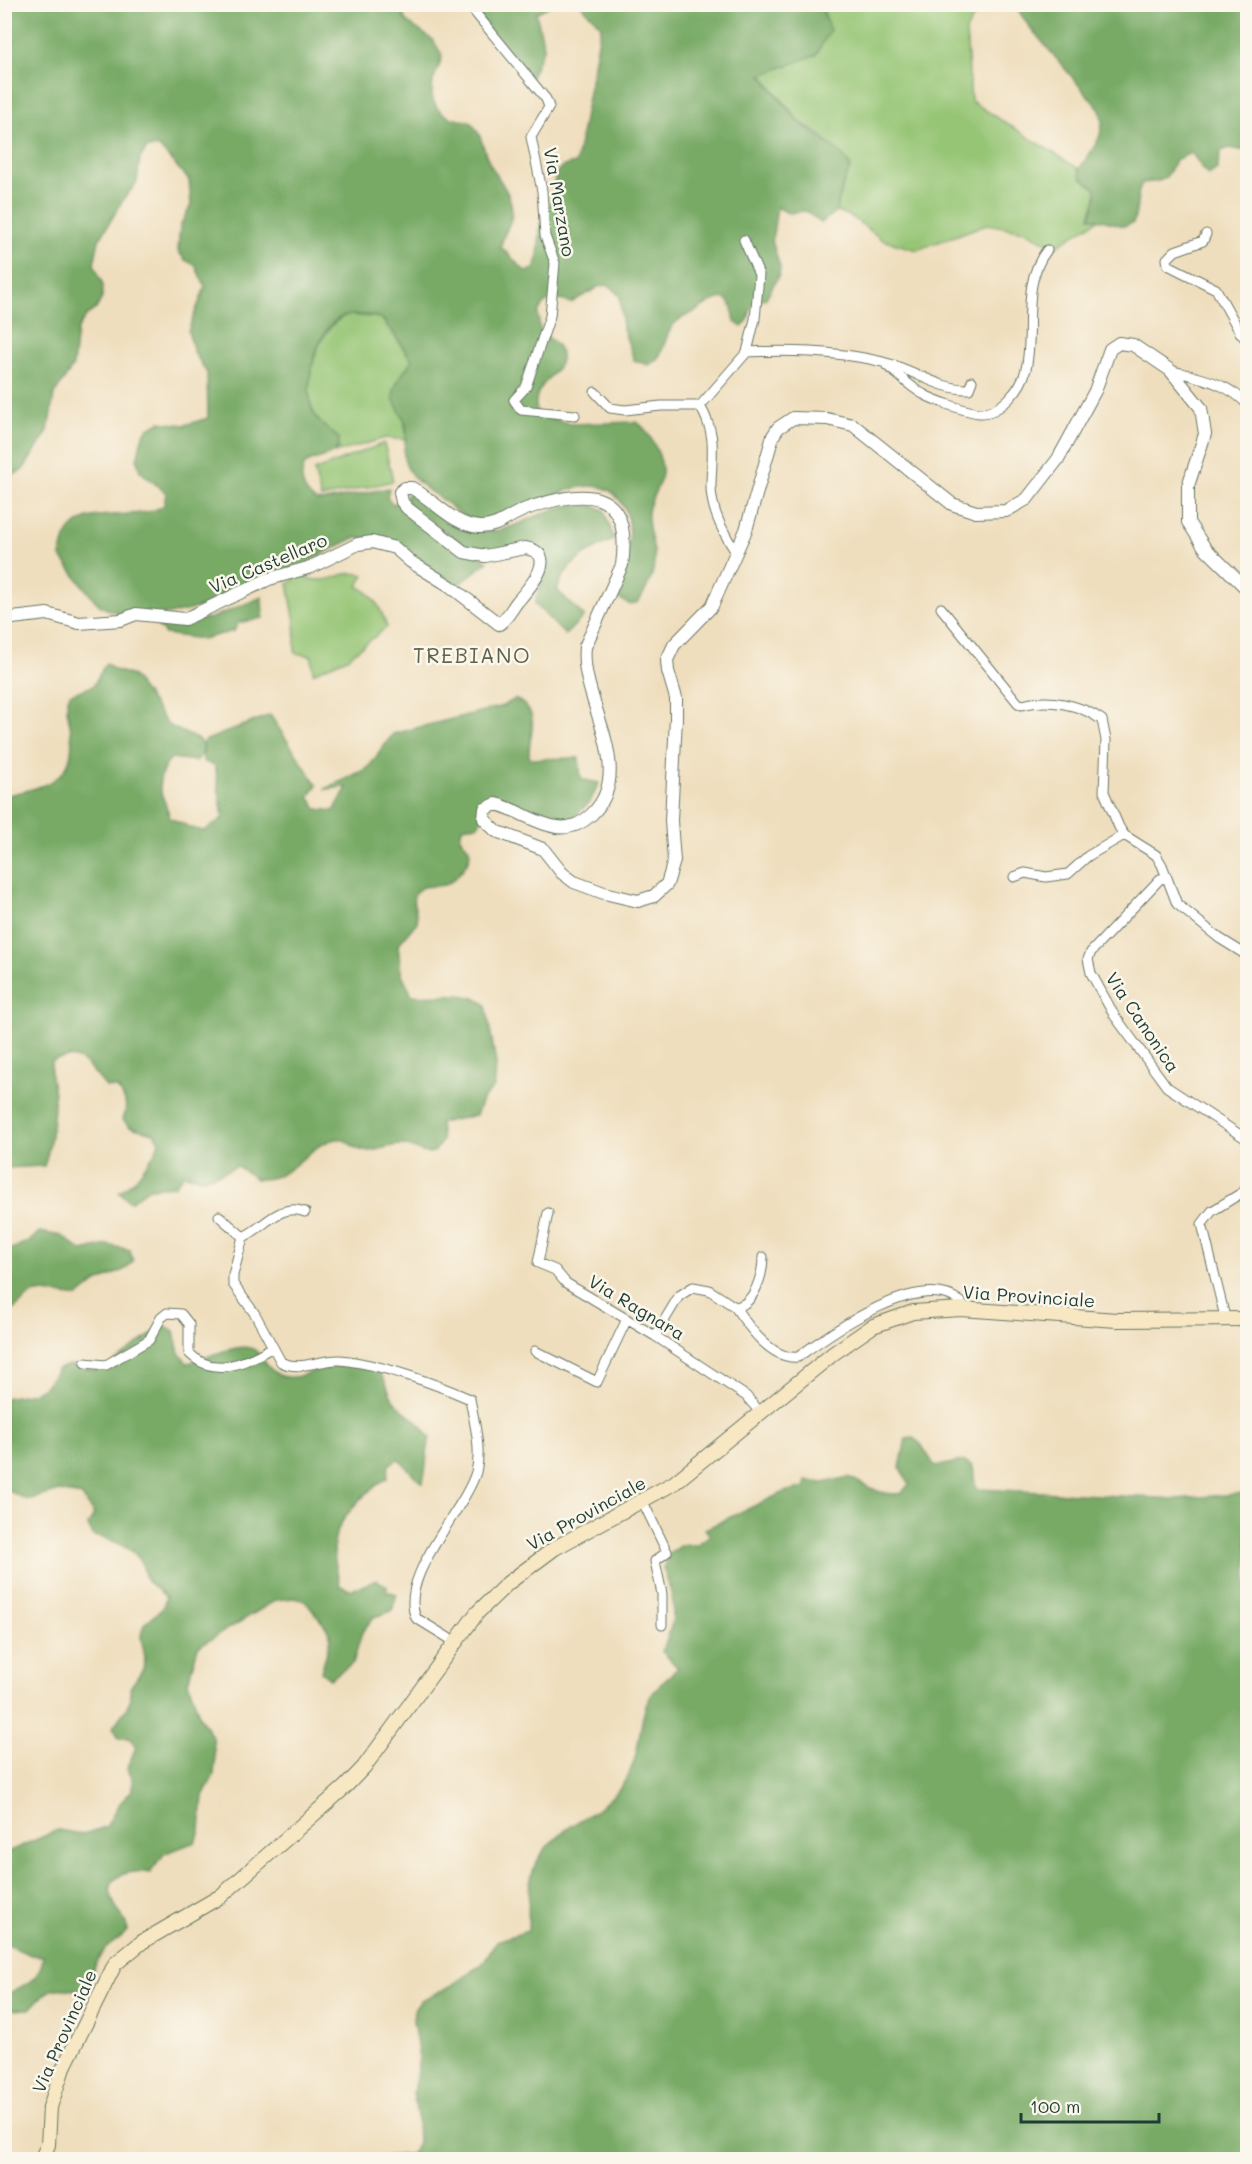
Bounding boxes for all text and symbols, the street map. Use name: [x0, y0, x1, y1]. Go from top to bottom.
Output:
street label: Via Marzano: [539, 145, 581, 259]
street label: Via Castellaro: [205, 527, 331, 599]
district label: TREBIANO: [413, 641, 531, 668]
street label: Via Canonica: [1101, 967, 1185, 1077]
street label: Via Ragnara: [584, 1269, 690, 1345]
street label: Via Provinciale: [962, 1279, 1096, 1313]
street label: Via Provinciale: [522, 1470, 650, 1556]
street label: Via Provinciale: [26, 1965, 102, 2097]
scale bar: [1021, 2086, 1159, 2124]
text: 100 m: [1030, 2094, 1080, 2118]

